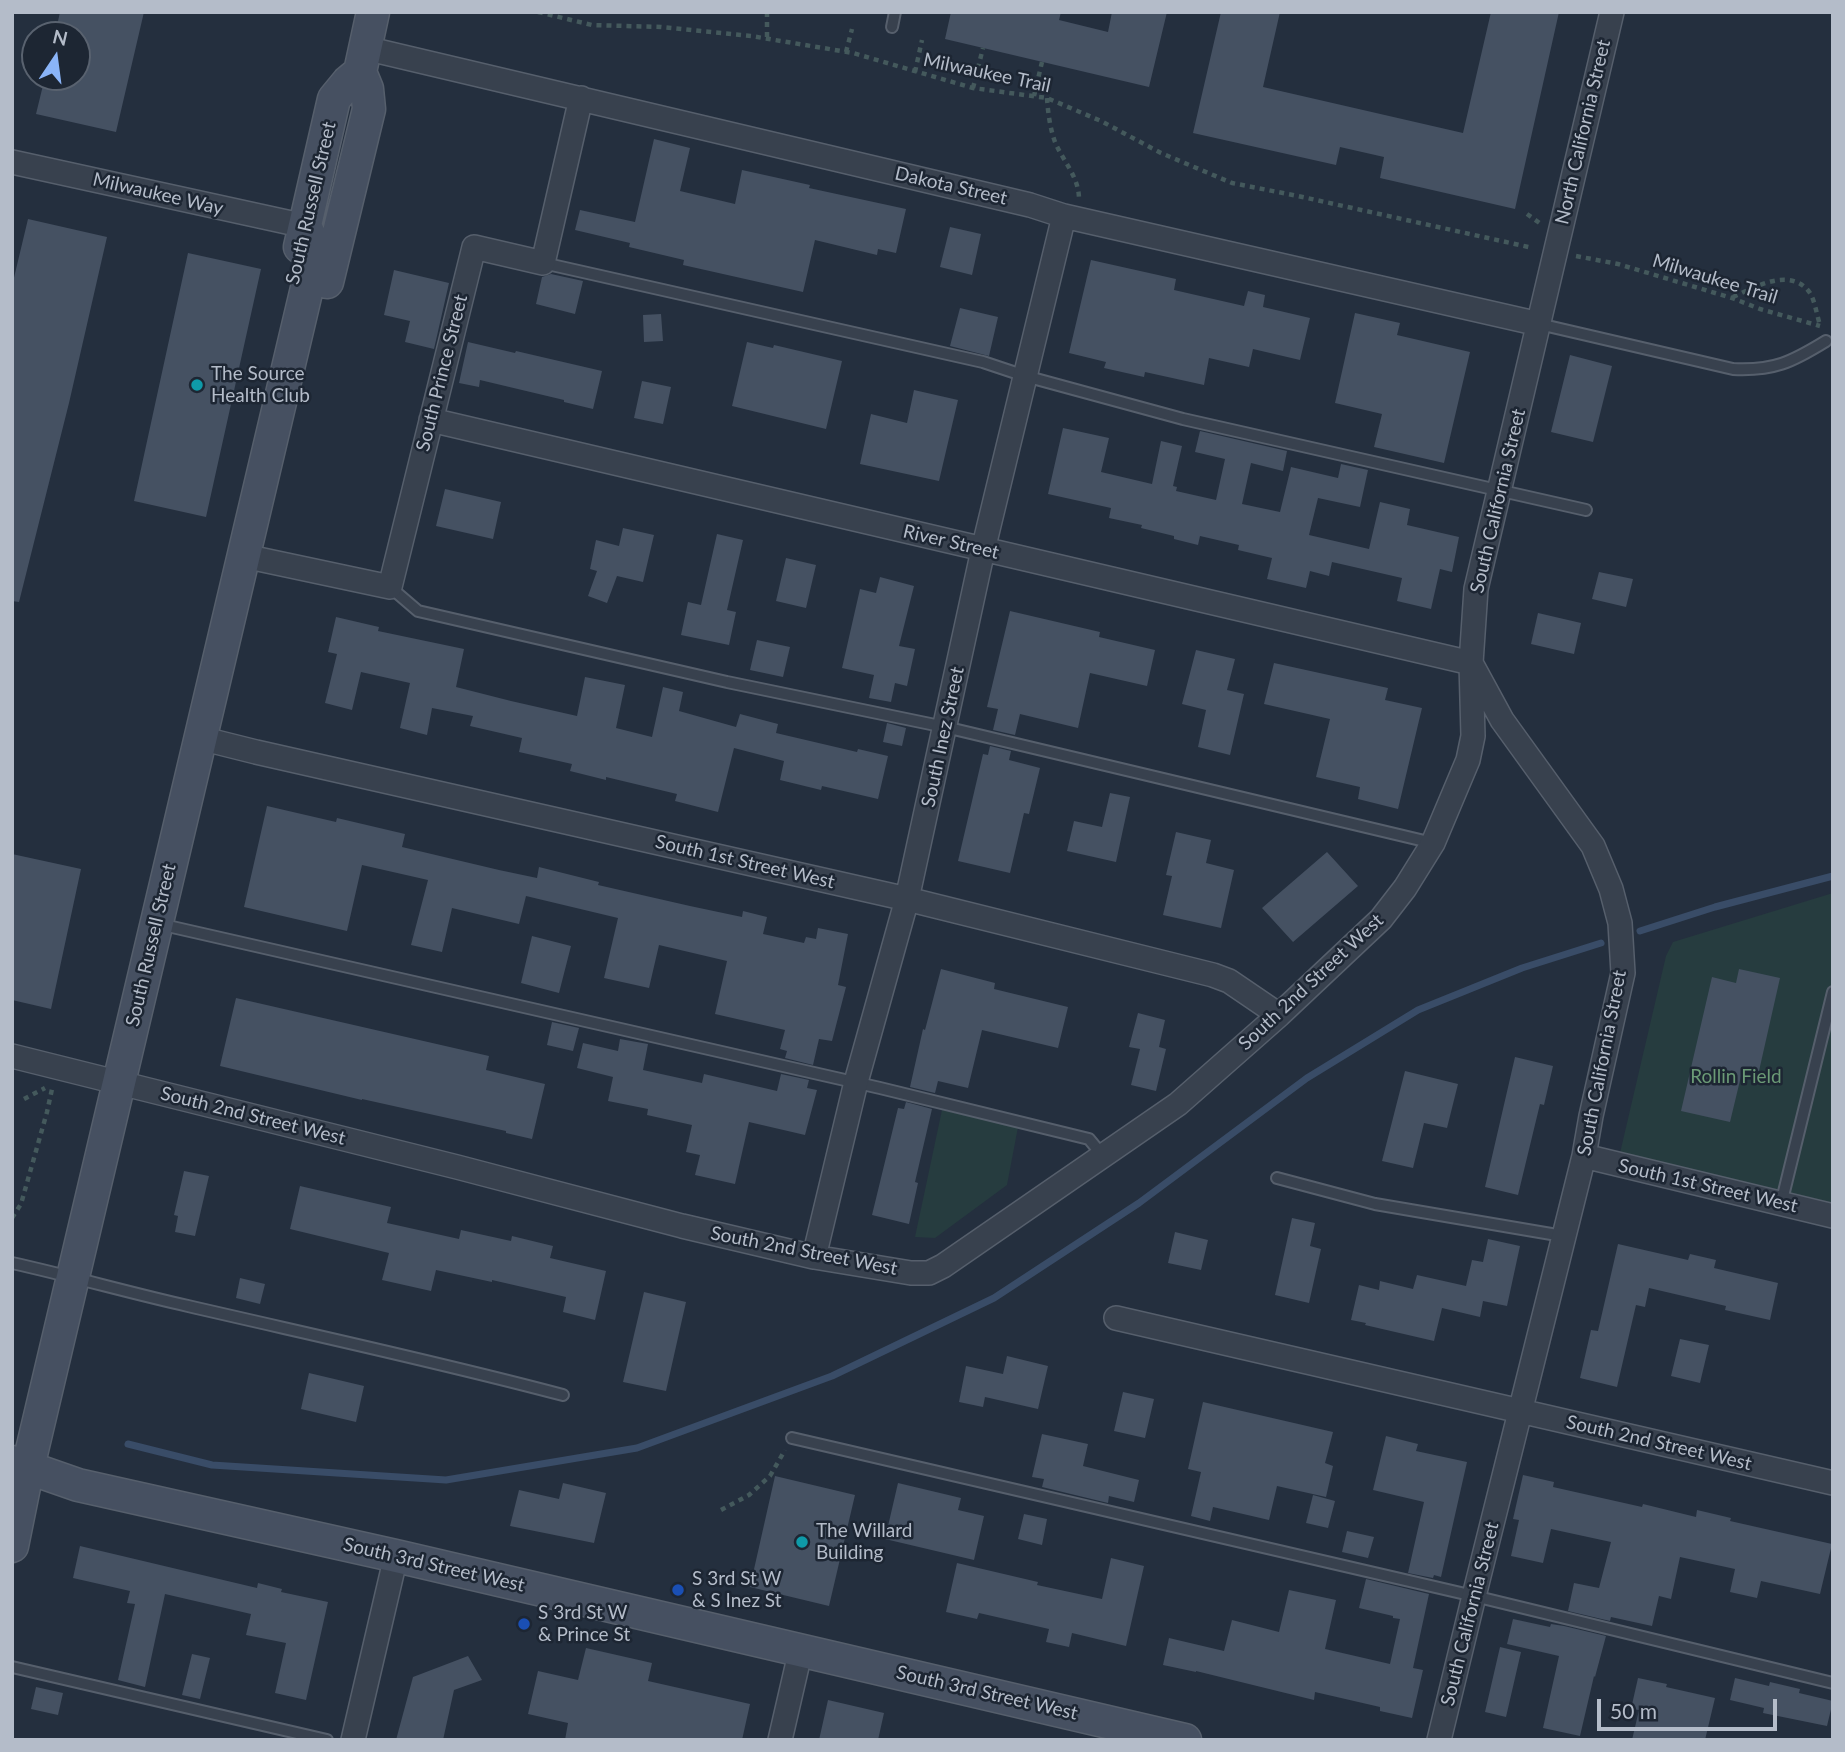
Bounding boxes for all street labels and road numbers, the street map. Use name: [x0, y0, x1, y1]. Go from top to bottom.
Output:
street label: North California Street: [1551, 37, 1615, 227]
street label: Milwaukee Trail: [921, 48, 1053, 98]
street label: South Russell Street: [281, 119, 341, 287]
street label: Dakota Street: [893, 162, 1009, 210]
street label: Milwaukee Way: [91, 168, 225, 220]
street label: Milwaukee Trail: [1650, 249, 1780, 309]
street label: South Prince Street: [411, 292, 473, 454]
street label: South California Street: [1466, 407, 1530, 595]
street label: River Street: [901, 520, 1001, 564]
street label: South Inez Street: [917, 665, 969, 809]
street label: South 1st Street West: [653, 830, 837, 894]
street label: South Russell Street: [121, 861, 181, 1029]
street label: South 2nd Street West: [1234, 909, 1388, 1055]
street label: South California Street: [1573, 968, 1631, 1158]
street label: South 2nd Street West: [158, 1082, 348, 1150]
street label: South 1st Street West: [1616, 1154, 1800, 1218]
street label: South 2nd Street West: [709, 1222, 899, 1280]
street label: South 2nd Street West: [1564, 1411, 1754, 1475]
street label: South California Street: [1436, 1520, 1504, 1708]
street label: South 3rd Street West: [341, 1533, 527, 1597]
street label: South 3rd Street West: [894, 1661, 1080, 1725]

